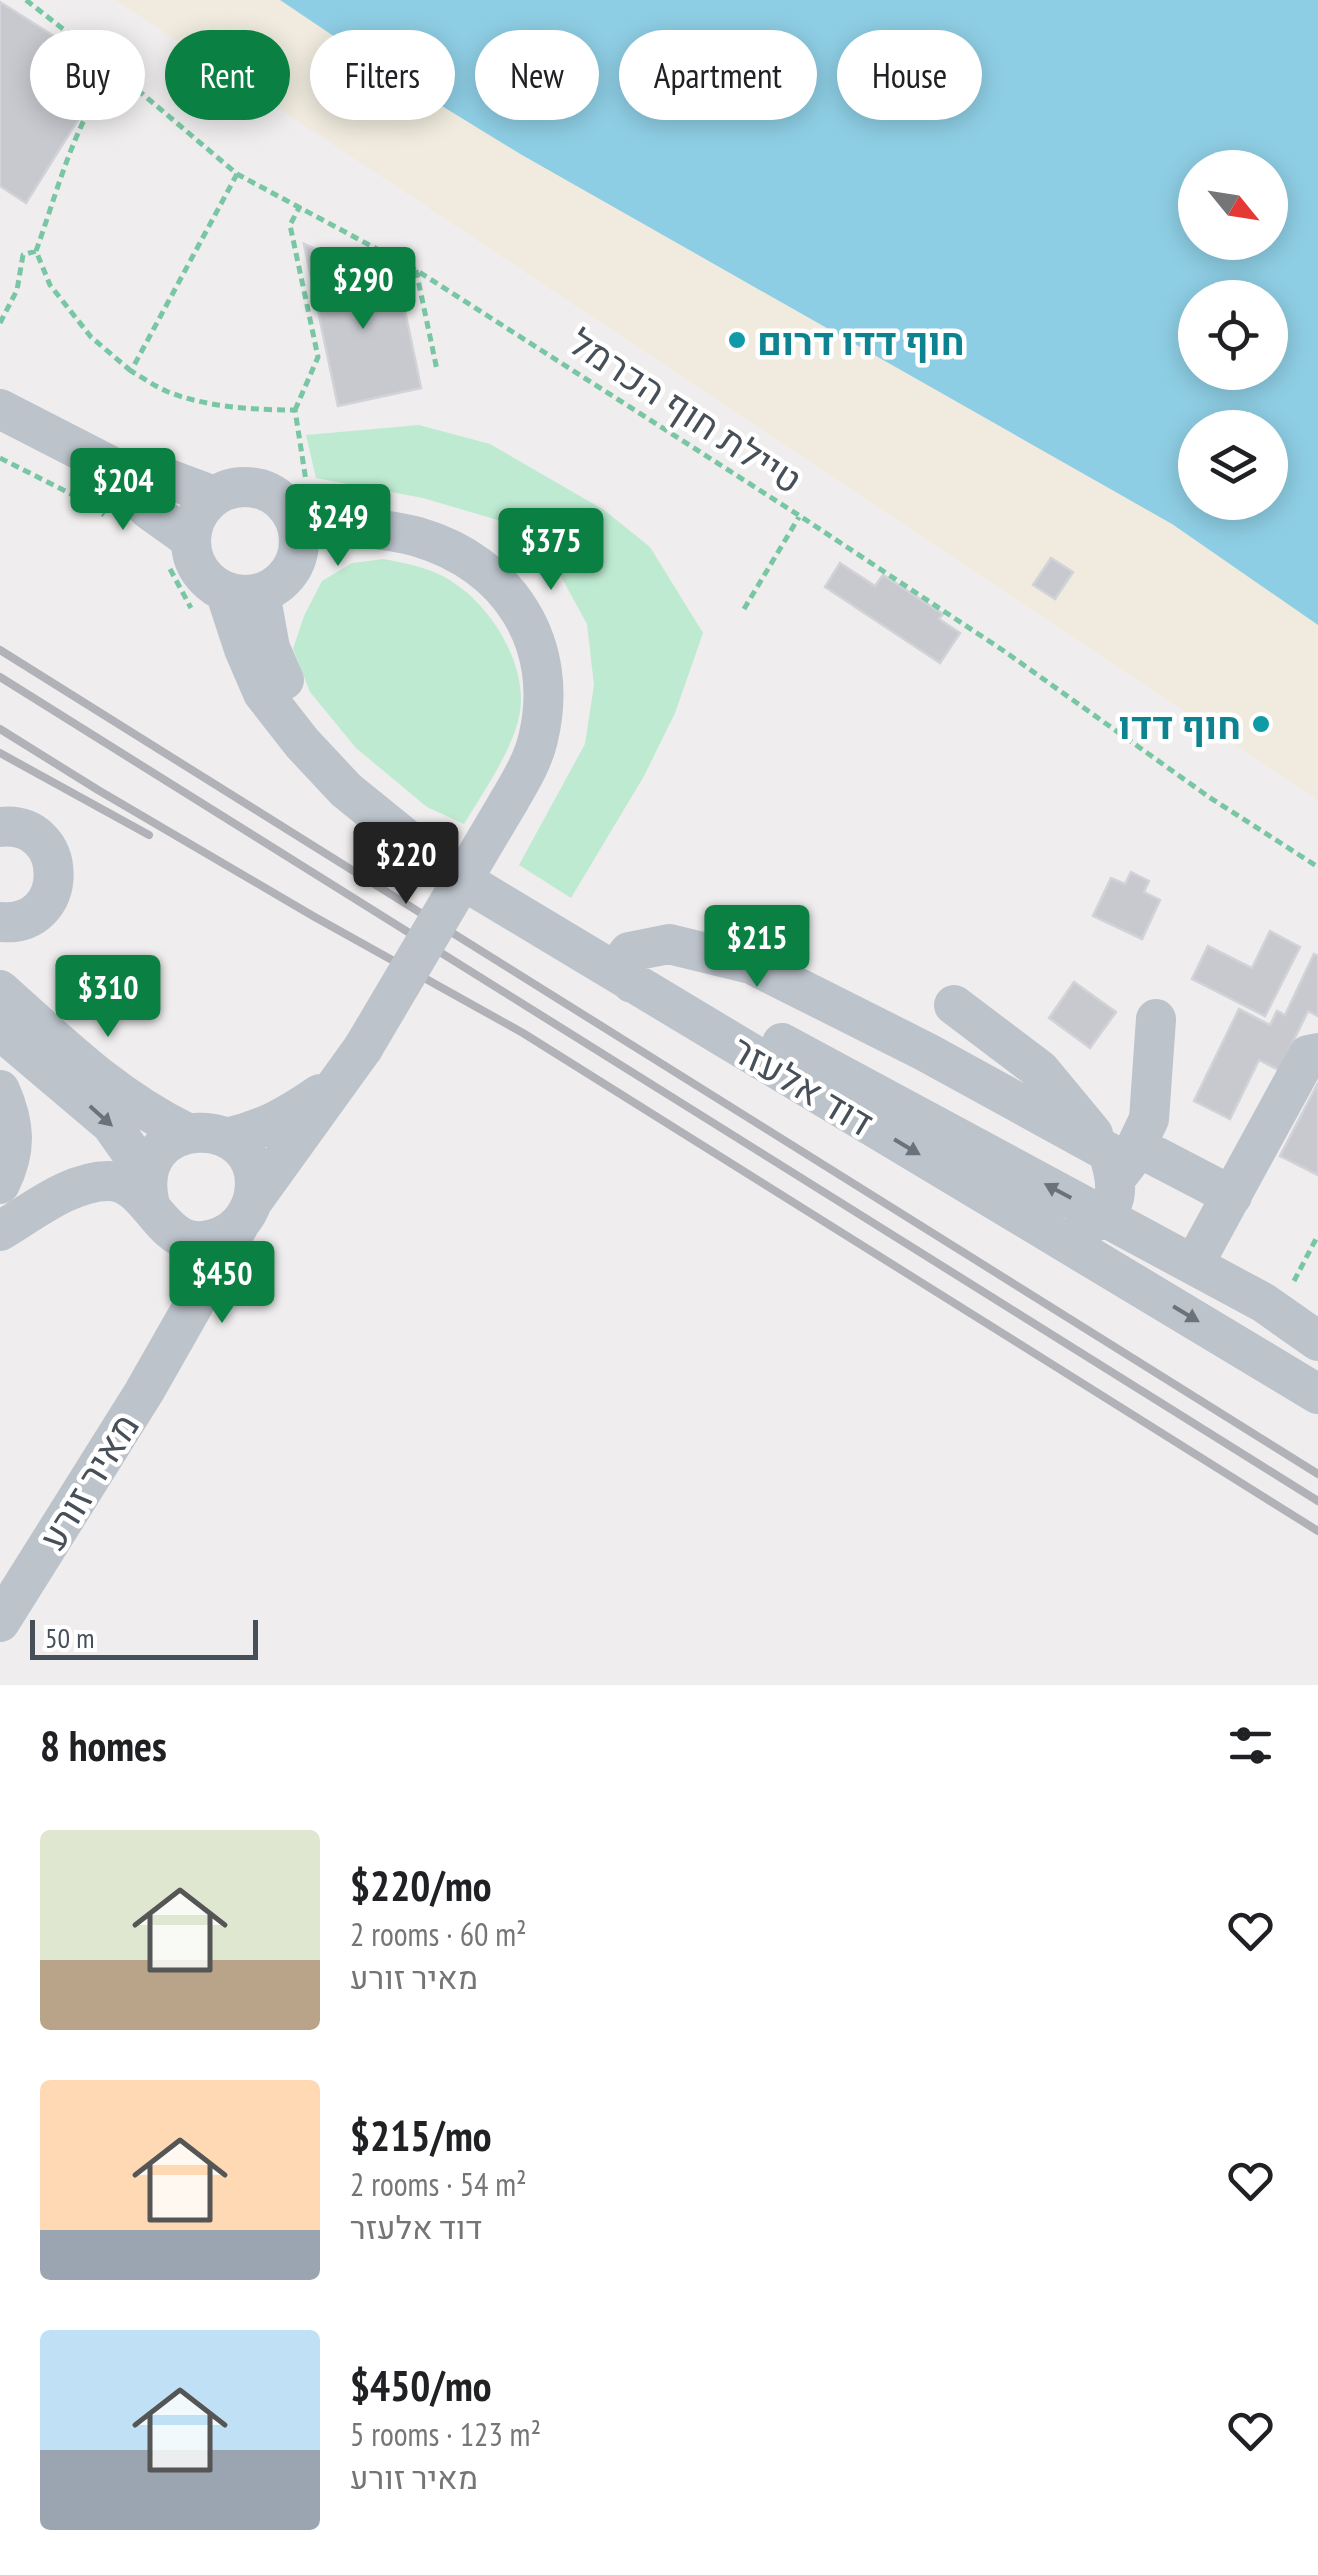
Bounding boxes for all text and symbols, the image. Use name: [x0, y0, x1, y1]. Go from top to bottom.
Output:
chip: Buy: [30, 30, 145, 120]
chip: Rent: [165, 30, 290, 120]
chip: Filters: [310, 30, 455, 120]
chip: New: [475, 30, 599, 120]
chip: Apartment: [619, 30, 817, 120]
chip: House: [837, 30, 982, 120]
north arrow: [1178, 150, 1288, 260]
map controls: [1178, 150, 1288, 520]
pin: $290: [304, 247, 422, 332]
text: $290: [332, 258, 394, 300]
button: locate: [1178, 280, 1288, 390]
place label: חוף דדו דרום: [757, 316, 965, 365]
street label: טיילת חוף הכרמל: [560, 317, 812, 503]
marker: חוף דדו דרום: [726, 329, 748, 351]
button: layers: [1178, 410, 1288, 520]
pin: $204: [64, 448, 182, 533]
text: $204: [92, 459, 154, 501]
pin: $249: [279, 484, 397, 569]
text: $249: [307, 495, 369, 537]
pin: $375: [492, 508, 610, 593]
text: $375: [520, 519, 582, 561]
place label: חוף דדו: [1119, 700, 1241, 749]
marker: חוף דדו: [1250, 713, 1272, 735]
pin: $220: [347, 822, 465, 907]
text: $220: [375, 833, 437, 875]
pin: $215: [698, 905, 816, 990]
text: $215: [726, 916, 788, 958]
pin: $310: [49, 955, 167, 1040]
text: $310: [77, 966, 139, 1008]
street label: דוד אלעזר: [723, 1024, 883, 1146]
one-way arrow: [88, 1105, 113, 1127]
one-way arrow: [893, 1138, 921, 1155]
one-way arrow: [1044, 1183, 1073, 1200]
pin: $450: [163, 1241, 281, 1326]
text: $450: [191, 1252, 253, 1294]
one-way arrow: [1172, 1305, 1200, 1322]
street label: מאיר זורע: [27, 1404, 149, 1558]
scale bar: [30, 1615, 258, 1660]
text: 50 m: [45, 1619, 94, 1656]
text: 8 homes: [40, 1718, 167, 1773]
icon: filters: [1223, 1718, 1278, 1773]
text: $220/mo: [350, 1858, 492, 1913]
icon: home: [120, 1870, 240, 1990]
icon: heart: [1223, 1903, 1278, 1958]
text: 2 rooms · 60 m²: [350, 1913, 527, 1955]
text: מאיר זורע: [350, 1956, 478, 1998]
text: $215/mo: [350, 2108, 492, 2163]
icon: home: [120, 2120, 240, 2240]
icon: heart: [1223, 2153, 1278, 2208]
text: 2 rooms · 54 m²: [350, 2163, 527, 2205]
text: דוד אלעזר: [350, 2206, 482, 2248]
text: $450/mo: [350, 2358, 492, 2413]
icon: home: [120, 2370, 240, 2490]
icon: heart: [1223, 2403, 1278, 2458]
text: 5 rooms · 123 m²: [350, 2413, 541, 2455]
text: מאיר זורע: [350, 2456, 478, 2498]

